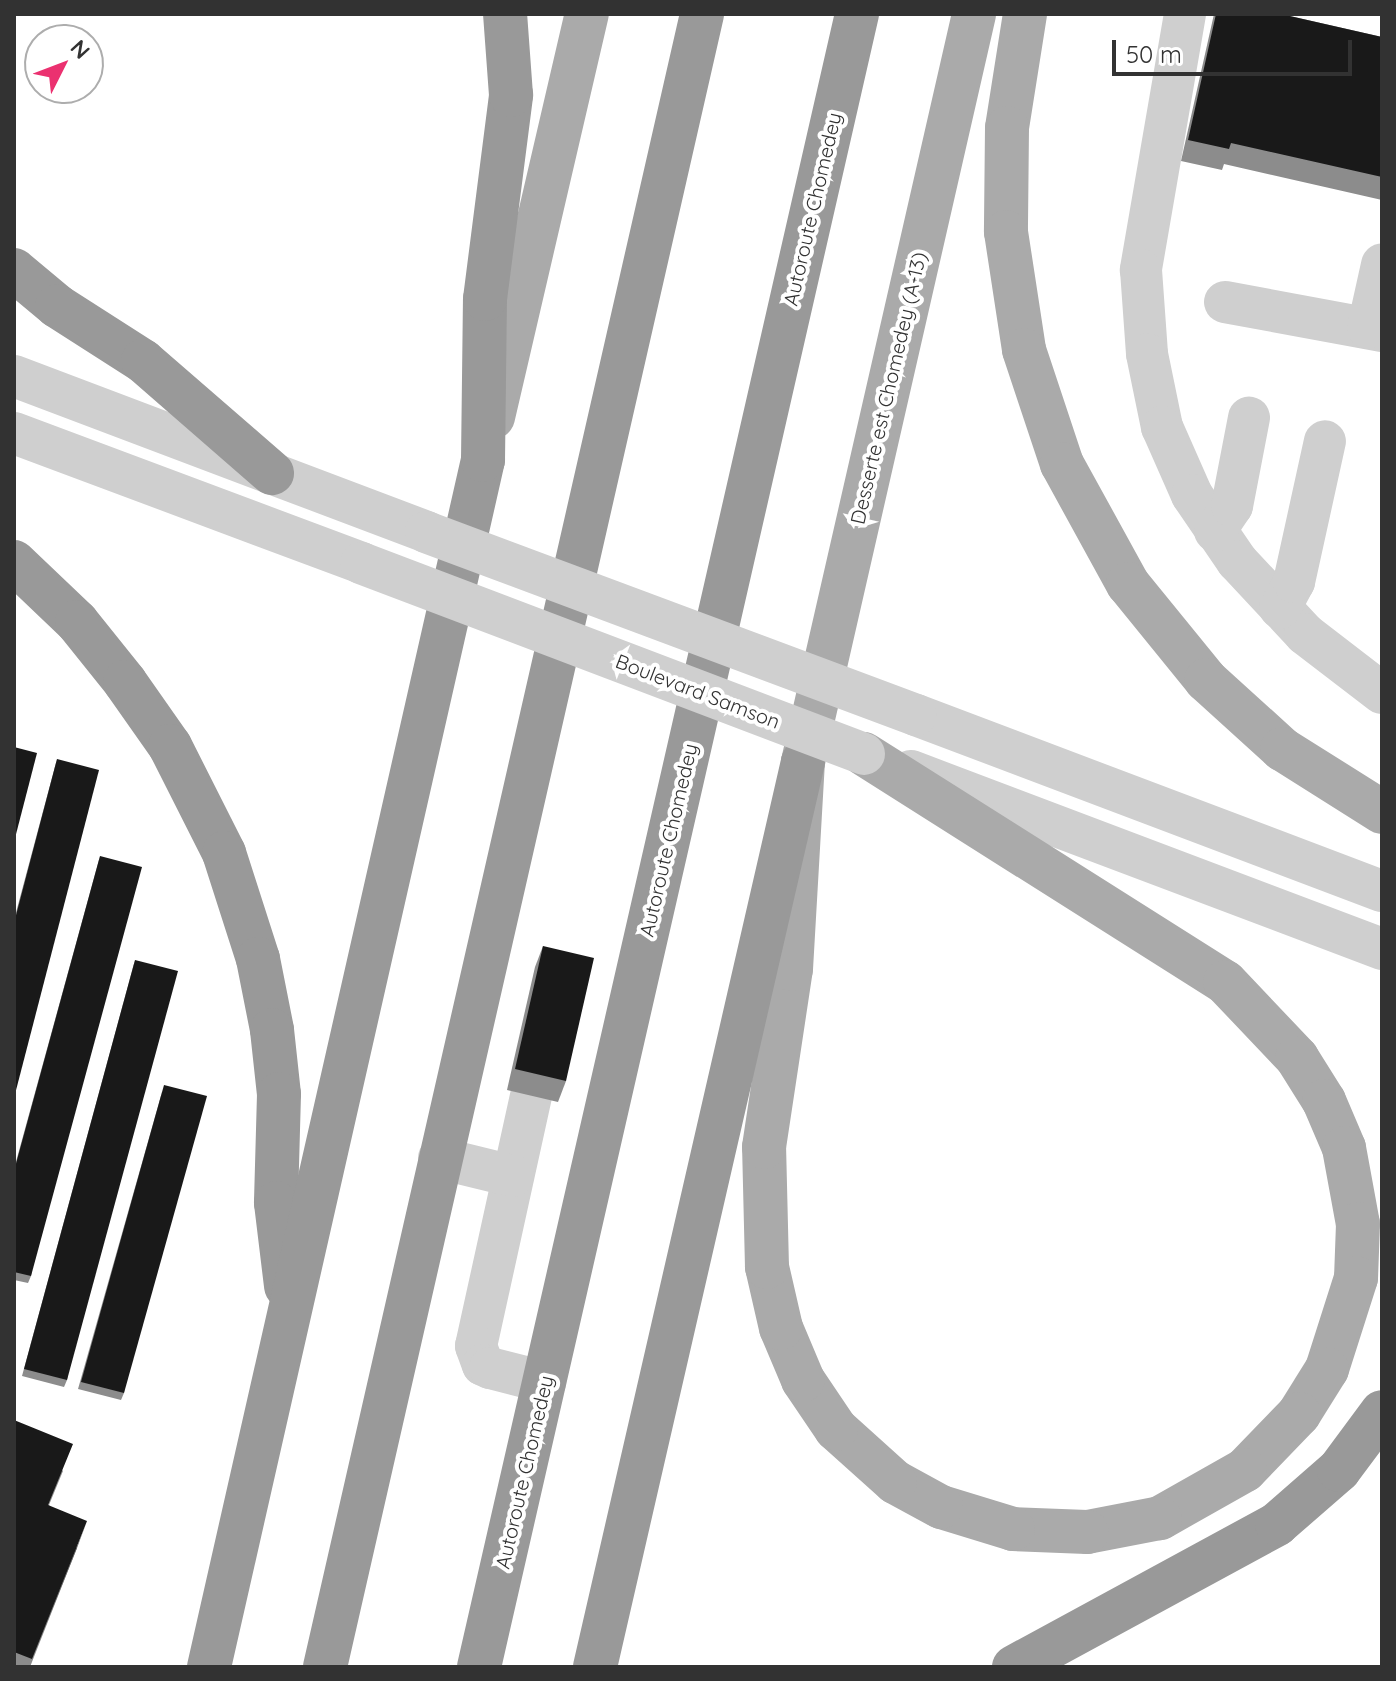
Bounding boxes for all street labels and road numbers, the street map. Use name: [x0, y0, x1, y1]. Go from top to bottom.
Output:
street label: Autoroute Chomedey: [778, 110, 846, 308]
street label: Desserte est Chomedey (A-13): [845, 249, 931, 527]
street label: Boulevard Samson: [612, 649, 784, 733]
street label: Autoroute Chomedey: [634, 741, 702, 939]
street label: Autoroute Chomedey: [490, 1373, 558, 1571]

